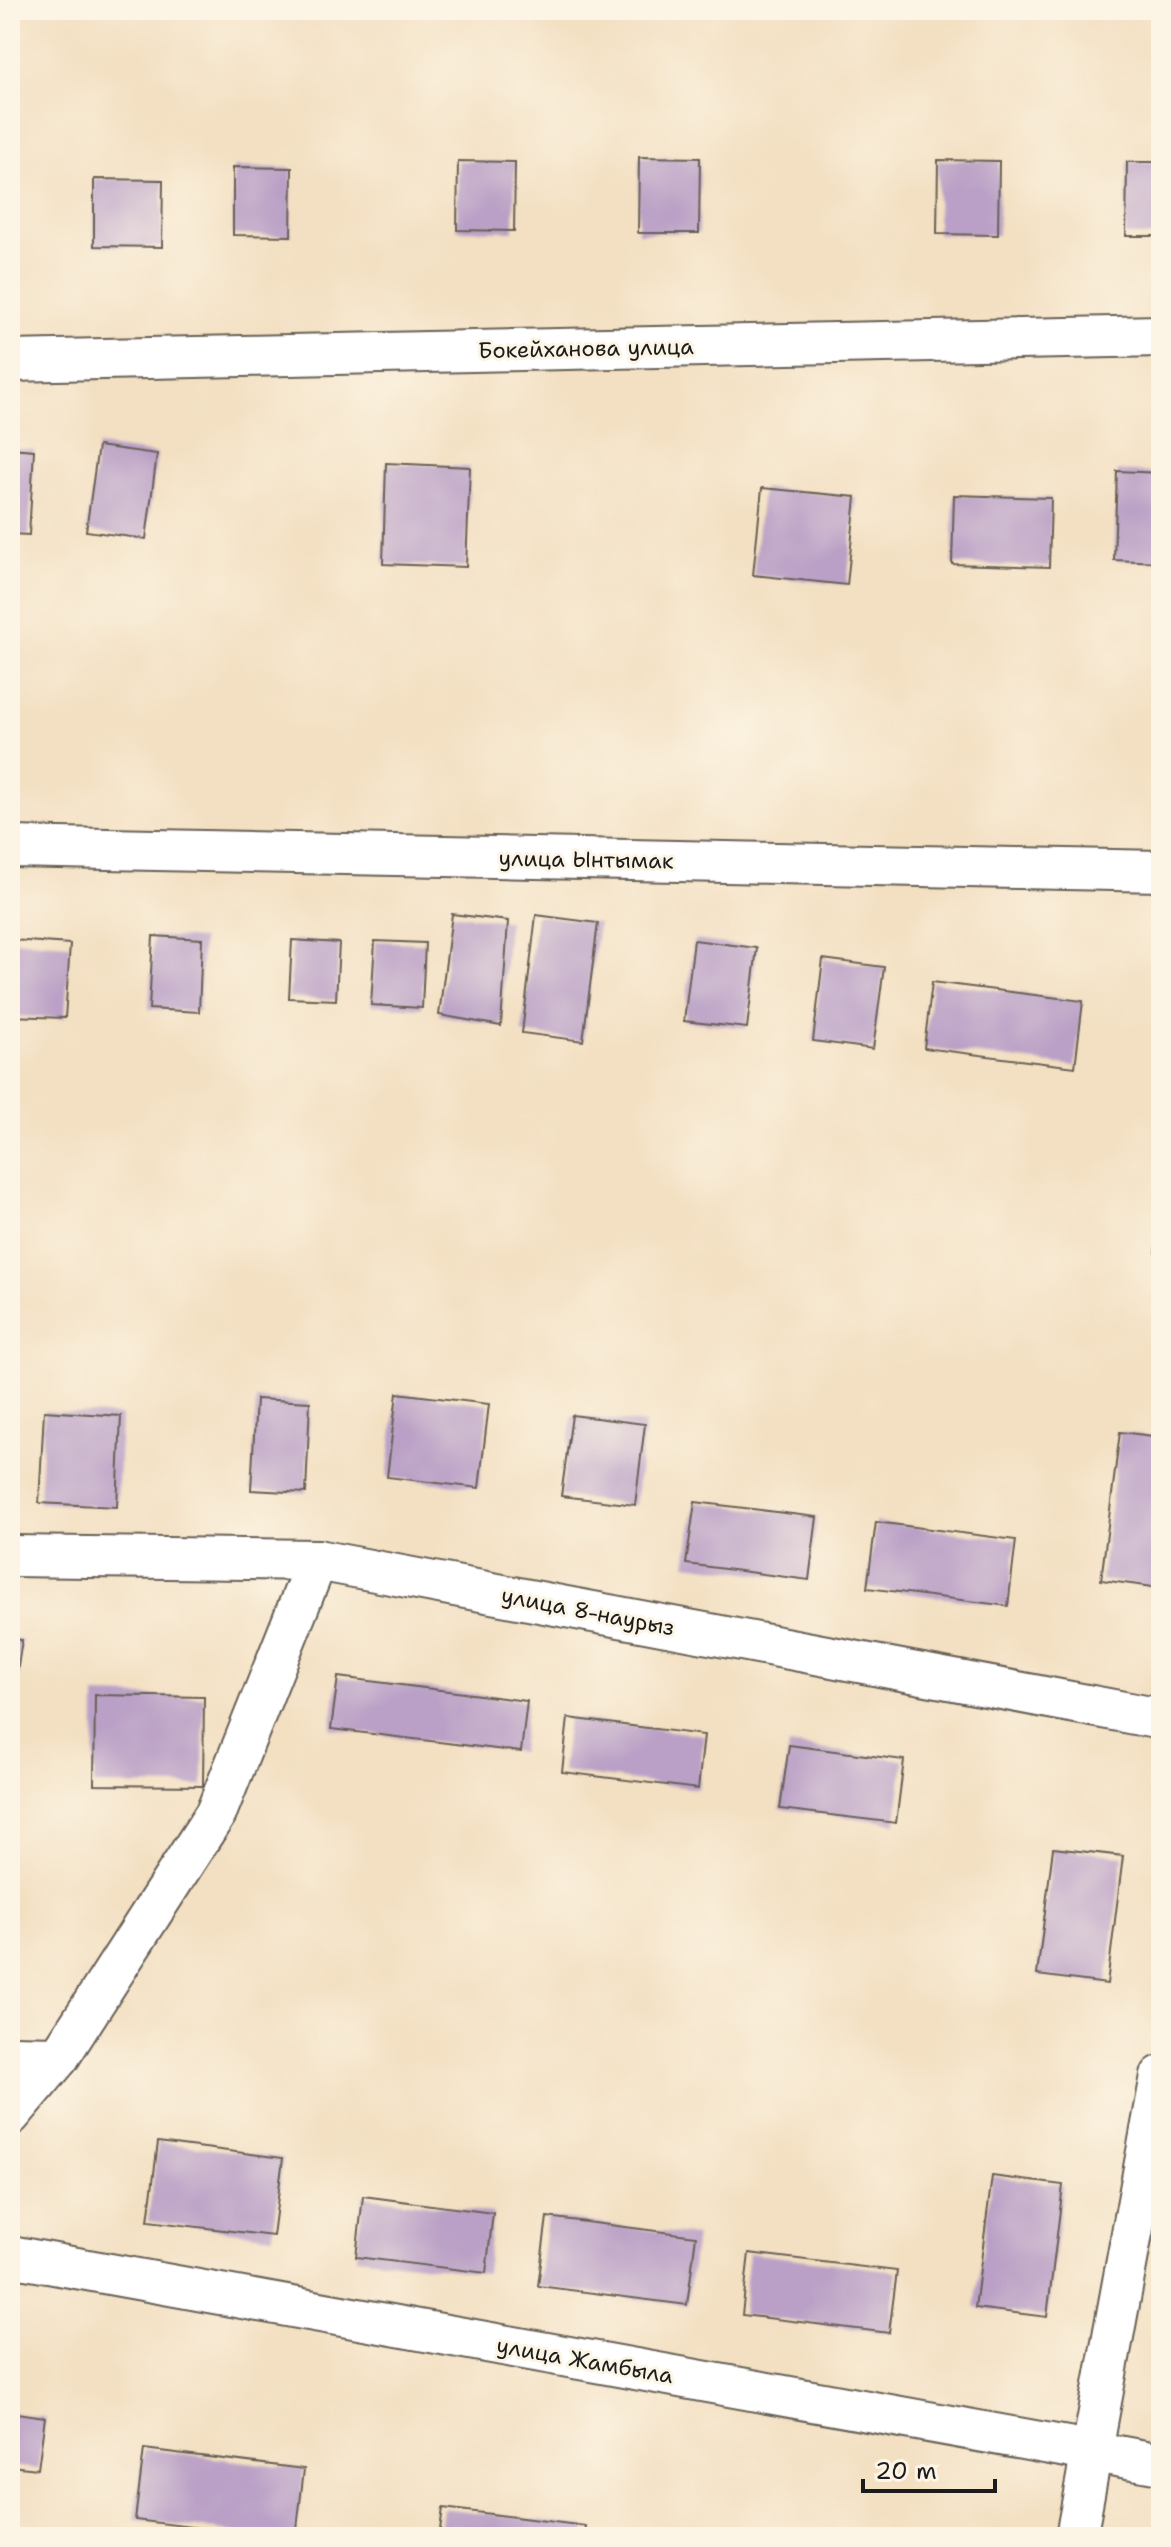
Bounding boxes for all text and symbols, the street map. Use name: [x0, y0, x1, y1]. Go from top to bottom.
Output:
street label: Бокейханова улица: [478, 332, 694, 365]
street label: улица Ынтымак: [498, 843, 674, 876]
street label: улица 8-наурыз: [499, 1580, 677, 1643]
street label: улица Жамбыла: [494, 2331, 676, 2390]
scale bar: [863, 2443, 995, 2493]
text: 20 m: [875, 2455, 937, 2487]

